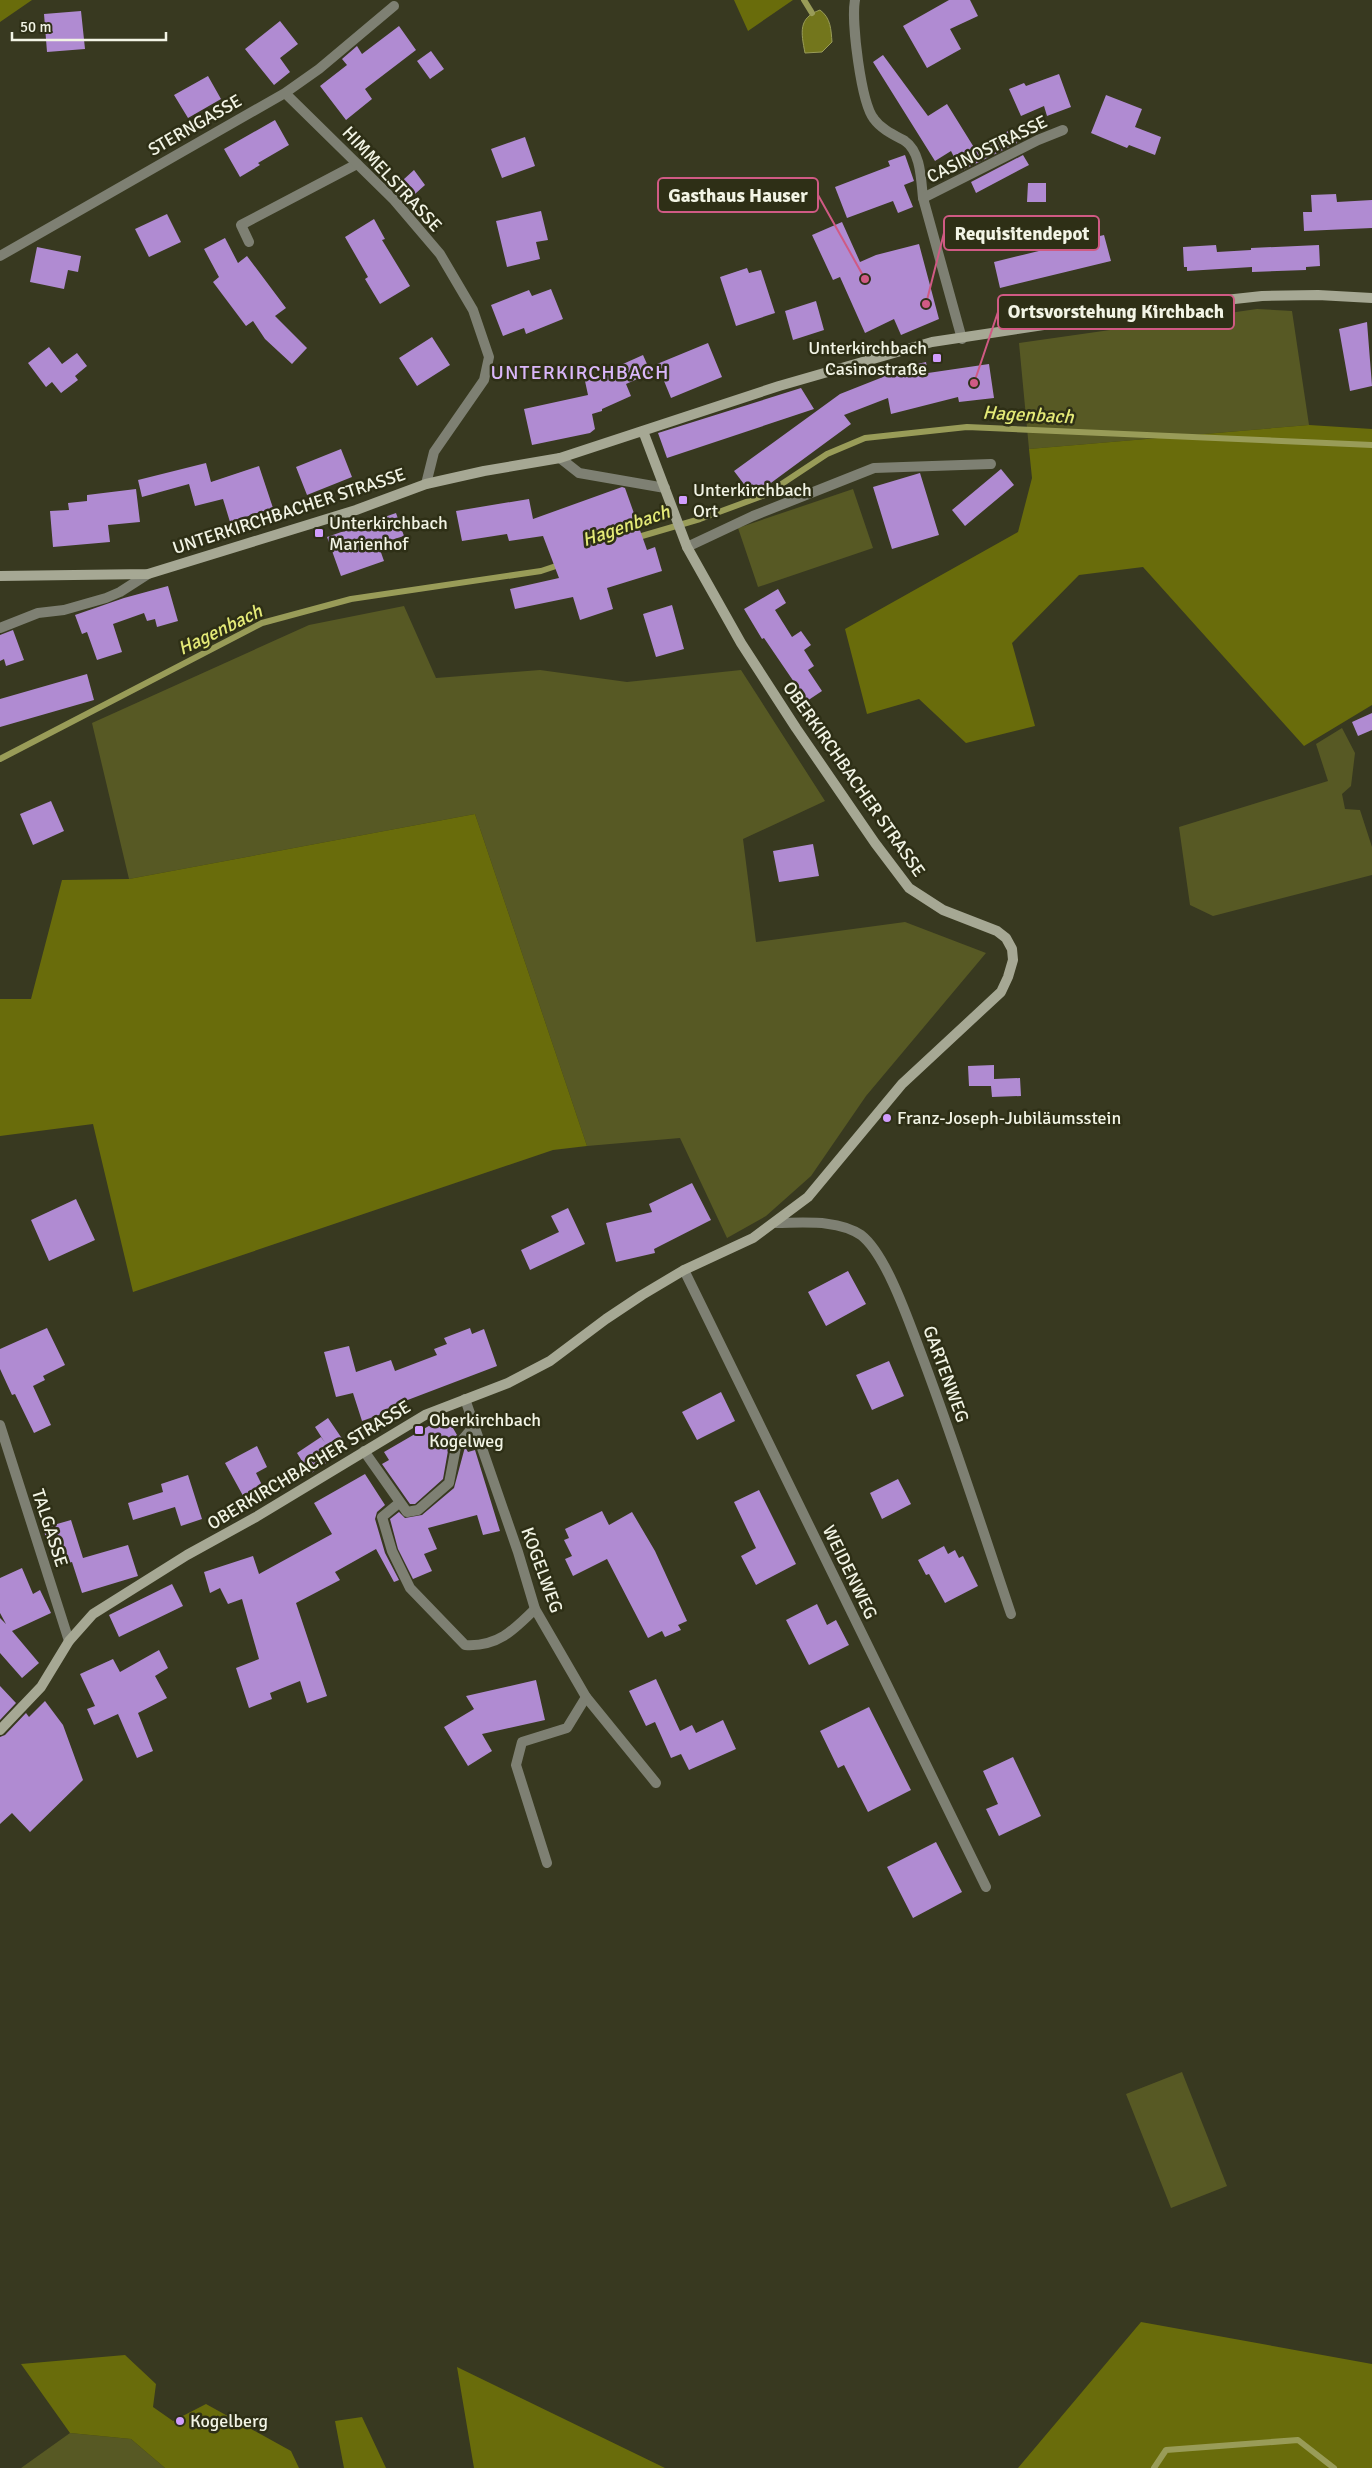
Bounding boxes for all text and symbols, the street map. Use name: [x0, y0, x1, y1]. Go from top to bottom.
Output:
scale bar: [12, 10, 166, 42]
text: 50 m: [20, 18, 51, 36]
street label: STERNGASSE: [144, 89, 246, 161]
street label: CASINOSTRASSE: [923, 110, 1051, 188]
street label: HIMMELSTRASSE: [337, 122, 447, 236]
callout: Gasthaus Hauser: [658, 178, 818, 212]
text: Gasthaus Hauser: [668, 184, 808, 208]
callout: Requisitendepot: [944, 216, 1099, 250]
text: Requisitendepot: [955, 222, 1089, 246]
callout: Ortsvorstehung Kirchbach: [998, 295, 1234, 329]
text: Ortsvorstehung Kirchbach: [1008, 300, 1224, 324]
place label: Unterkirchbach Casinostraße: [808, 337, 927, 380]
marker: Unterkirchbach Casinostraße: [931, 352, 943, 364]
district label: UNTERKIRCHBACH: [491, 360, 669, 385]
water label: Hagenbach: [982, 401, 1075, 429]
street label: UNTERKIRCHBACHER STRASSE: [170, 463, 408, 559]
place label: Unterkirchbach Ort: [693, 479, 812, 522]
marker: Unterkirchbach Ort: [677, 494, 689, 506]
water label: Hagenbach: [579, 500, 674, 552]
place label: Unterkirchbach Marienhof: [329, 512, 448, 555]
marker: Unterkirchbach Marienhof: [313, 527, 325, 539]
water label: Hagenbach: [174, 599, 267, 661]
street label: OBERKIRCHBACHER STRASSE: [778, 677, 930, 881]
place label: Franz-Joseph-Jubiläumsstein: [897, 1107, 1121, 1129]
marker: Franz-Joseph-Jubiläumsstein: [881, 1112, 893, 1124]
street label: GARTENWEG: [918, 1323, 974, 1425]
street label: OBERKIRCHBACHER STRASSE: [203, 1395, 415, 1535]
place label: Oberkirchbach Kogelweg: [429, 1409, 541, 1452]
marker: Oberkirchbach Kogelweg: [413, 1424, 425, 1436]
street label: TALGASSE: [27, 1486, 73, 1570]
street label: WEIDENWEG: [818, 1521, 882, 1623]
street label: KOGELWEG: [516, 1524, 568, 1616]
place label: Kogelberg: [190, 2410, 268, 2432]
marker: Kogelberg: [174, 2415, 186, 2427]

